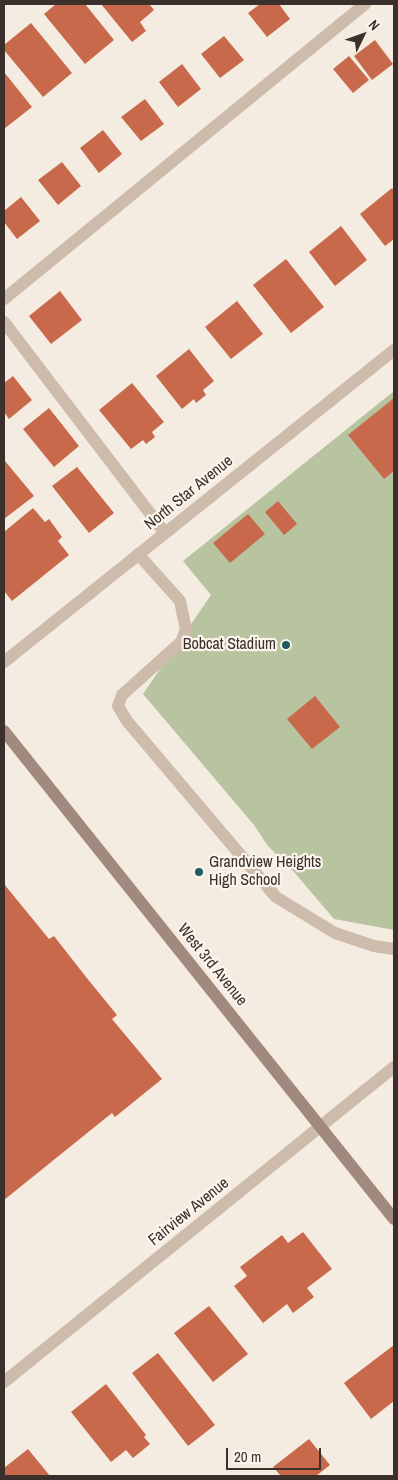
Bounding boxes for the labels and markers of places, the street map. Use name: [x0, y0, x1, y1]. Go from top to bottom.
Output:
place label: Bobcat Stadium: [183, 635, 276, 655]
marker: Bobcat Stadium: [280, 639, 292, 651]
place label: Grandview Heights High School: [209, 853, 321, 891]
marker: Grandview Heights High School: [193, 866, 205, 878]

